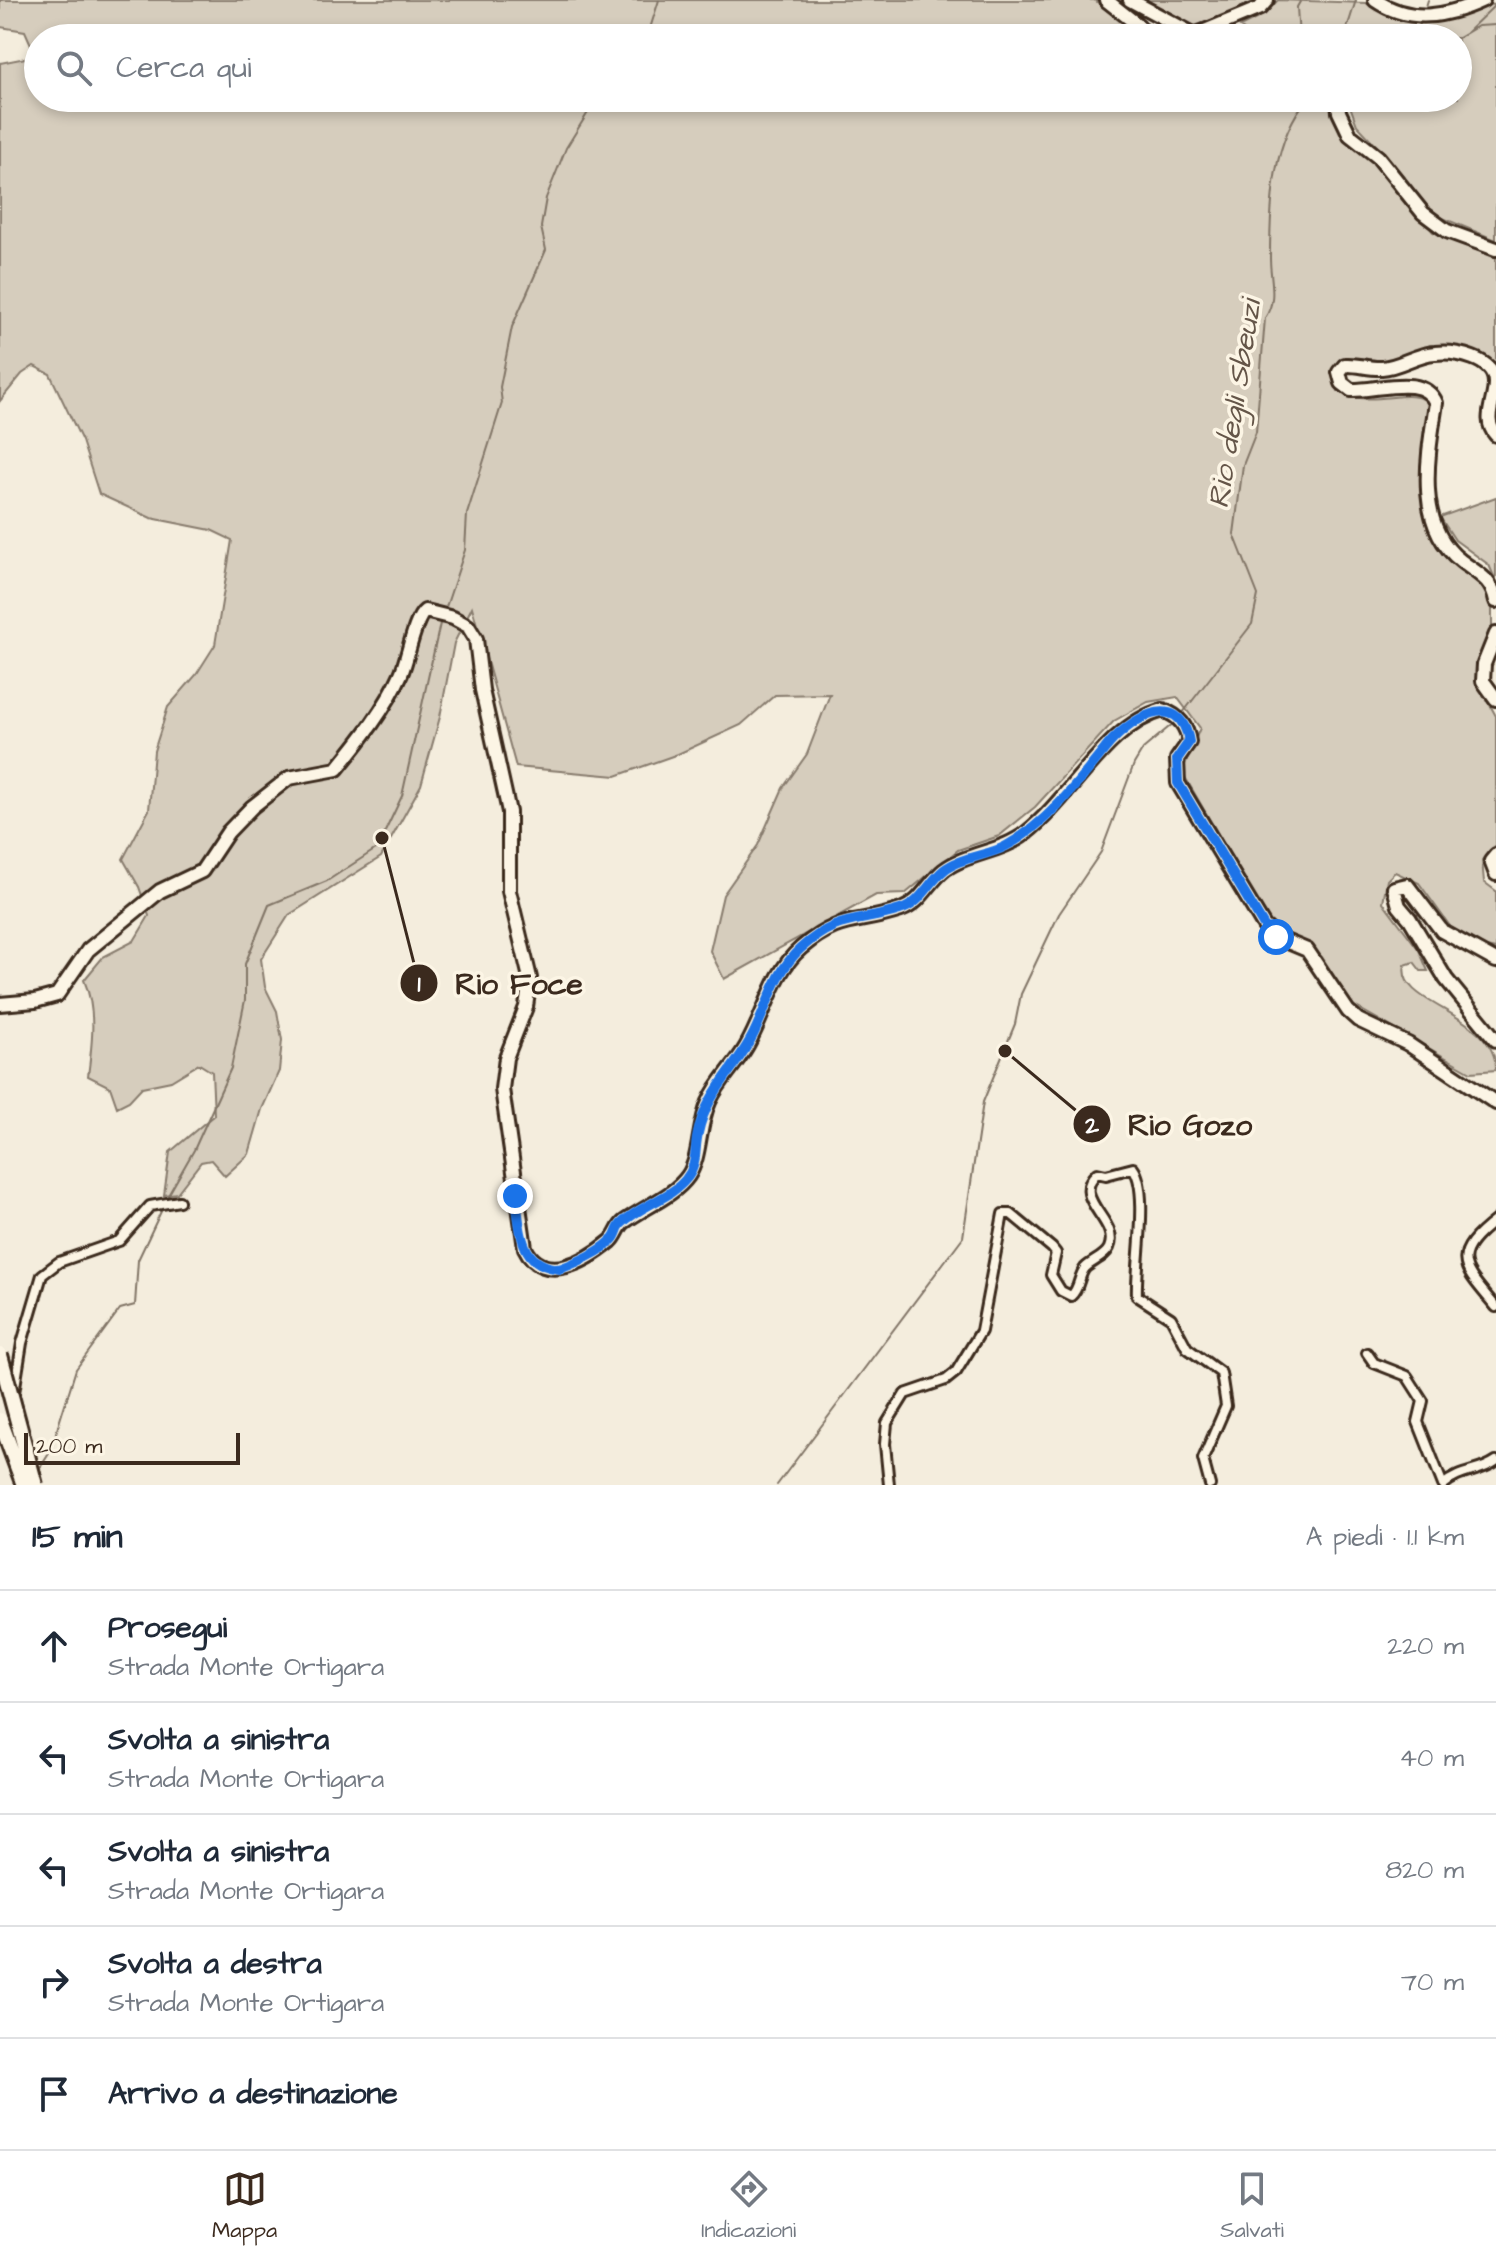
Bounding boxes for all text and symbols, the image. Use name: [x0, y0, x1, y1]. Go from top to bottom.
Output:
search box: [24, 24, 1472, 112]
icon: search: [52, 46, 96, 90]
text: Cerca qui: [116, 47, 251, 89]
water label: Rio degli Sbeuzi: [1198, 294, 1274, 511]
route start: [1258, 919, 1294, 955]
callout: Rio Foce: [399, 956, 598, 1010]
text: Rio Foce: [455, 964, 583, 1006]
text: 1: [417, 968, 421, 1002]
callout: Rio Gozo: [1072, 1097, 1268, 1151]
text: Rio Gozo: [1128, 1105, 1252, 1147]
text: 2: [1084, 1109, 1099, 1143]
route end: [497, 1178, 533, 1214]
scale bar: [24, 1429, 240, 1465]
text: 200 m: [36, 1431, 102, 1462]
text: 15 min: [32, 1513, 123, 1561]
text: A piedi · 1.1 km: [1306, 1519, 1464, 1555]
text: Prosegui: [108, 1607, 227, 1649]
icon: ahead: [32, 1624, 76, 1668]
text: 220 m: [1387, 1628, 1464, 1664]
text: Strada Monte Ortigara: [108, 1649, 384, 1685]
text: Svolta a sinistra: [108, 1719, 329, 1761]
icon: left: [32, 1736, 76, 1780]
text: 40 m: [1399, 1740, 1464, 1776]
text: Strada Monte Ortigara: [108, 1761, 384, 1797]
text: Svolta a sinistra: [108, 1831, 329, 1873]
icon: left: [32, 1848, 76, 1892]
text: 820 m: [1385, 1852, 1464, 1888]
text: Strada Monte Ortigara: [108, 1873, 384, 1909]
text: Svolta a destra: [108, 1943, 322, 1985]
icon: right: [32, 1960, 76, 2004]
text: 70 m: [1401, 1964, 1464, 2000]
text: Strada Monte Ortigara: [108, 1985, 384, 2021]
icon: arrive: [32, 2072, 76, 2116]
text: Arrivo a destinazione: [108, 2073, 398, 2115]
tab: Mappa: [212, 2167, 277, 2246]
tab: Indicazioni: [701, 2167, 796, 2246]
tab: Salvati: [1220, 2167, 1284, 2246]

